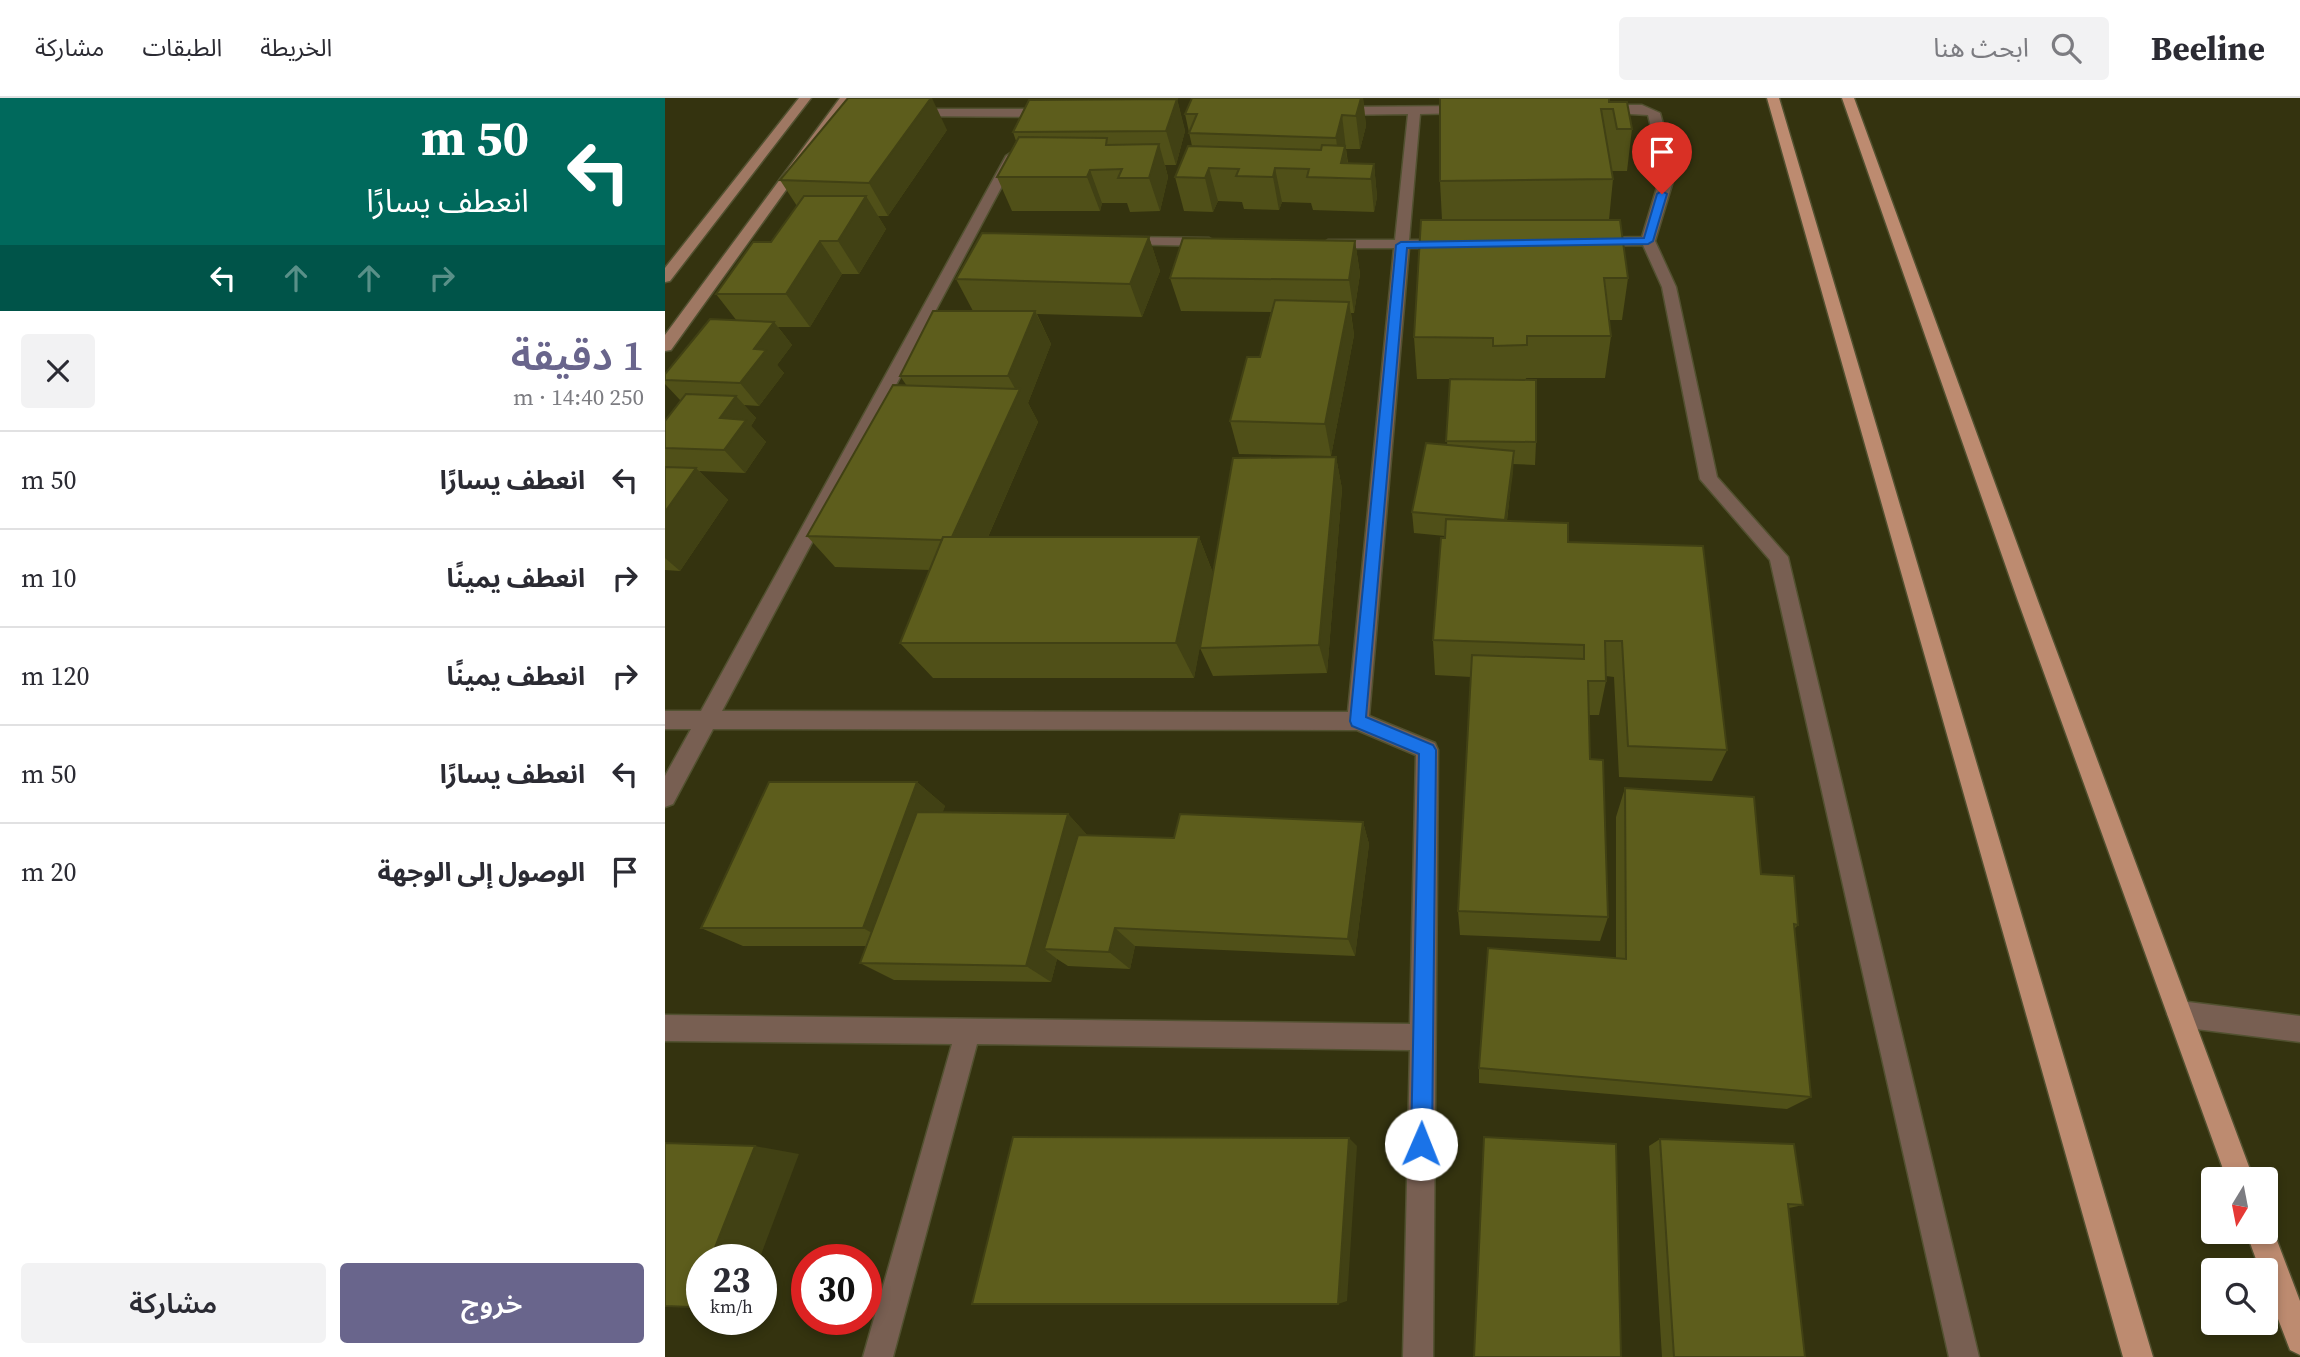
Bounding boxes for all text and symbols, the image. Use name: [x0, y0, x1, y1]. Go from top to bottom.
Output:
search box: [1619, 17, 2109, 80]
text: Beeline: [2151, 26, 2265, 71]
icon: search: [2047, 29, 2085, 67]
text: ابحث هنا: [1933, 30, 2029, 66]
text: مشاركة: [35, 31, 104, 64]
text: الطبقات: [142, 31, 222, 64]
text: الخريطة: [260, 31, 332, 64]
text: 50 m: [421, 104, 529, 171]
pin: [1632, 122, 1692, 194]
icon: left: [553, 126, 644, 217]
icon: arrive: [1643, 133, 1681, 171]
text: انعطف يسارًا: [366, 179, 529, 223]
icon: left: [204, 259, 242, 297]
icon: ahead: [277, 259, 315, 297]
icon: ahead: [350, 259, 388, 297]
icon: right: [423, 259, 461, 297]
text: 1 دقيقة: [511, 326, 644, 384]
button: close: [21, 334, 95, 408]
text: 250 m · 14:40: [513, 381, 644, 413]
icon: left: [606, 461, 644, 499]
text: 50 m: [21, 462, 77, 498]
text: انعطف يسارًا: [440, 462, 585, 498]
icon: right: [606, 559, 644, 597]
text: 10 m: [21, 560, 77, 596]
text: انعطف يمينًا: [446, 560, 585, 596]
icon: right: [606, 657, 644, 695]
text: 120 m: [21, 658, 90, 694]
text: انعطف يمينًا: [446, 658, 585, 694]
icon: left: [606, 755, 644, 793]
text: 50 m: [21, 756, 77, 792]
text: انعطف يسارًا: [440, 756, 585, 792]
icon: arrive: [606, 853, 644, 891]
text: 20 m: [21, 854, 77, 890]
text: الوصول إلى الوجهة: [378, 854, 585, 890]
position arrow: [1384, 1107, 1458, 1181]
north arrow: [2201, 1167, 2279, 1244]
map controls: [2201, 1167, 2278, 1335]
speed limit sign: 30: [791, 1244, 882, 1335]
text: 23: [713, 1256, 750, 1304]
button: search: [2201, 1258, 2278, 1335]
button: مشاركة: [21, 1263, 326, 1343]
button: خروج: [340, 1263, 644, 1343]
text: km/h: [710, 1294, 753, 1319]

